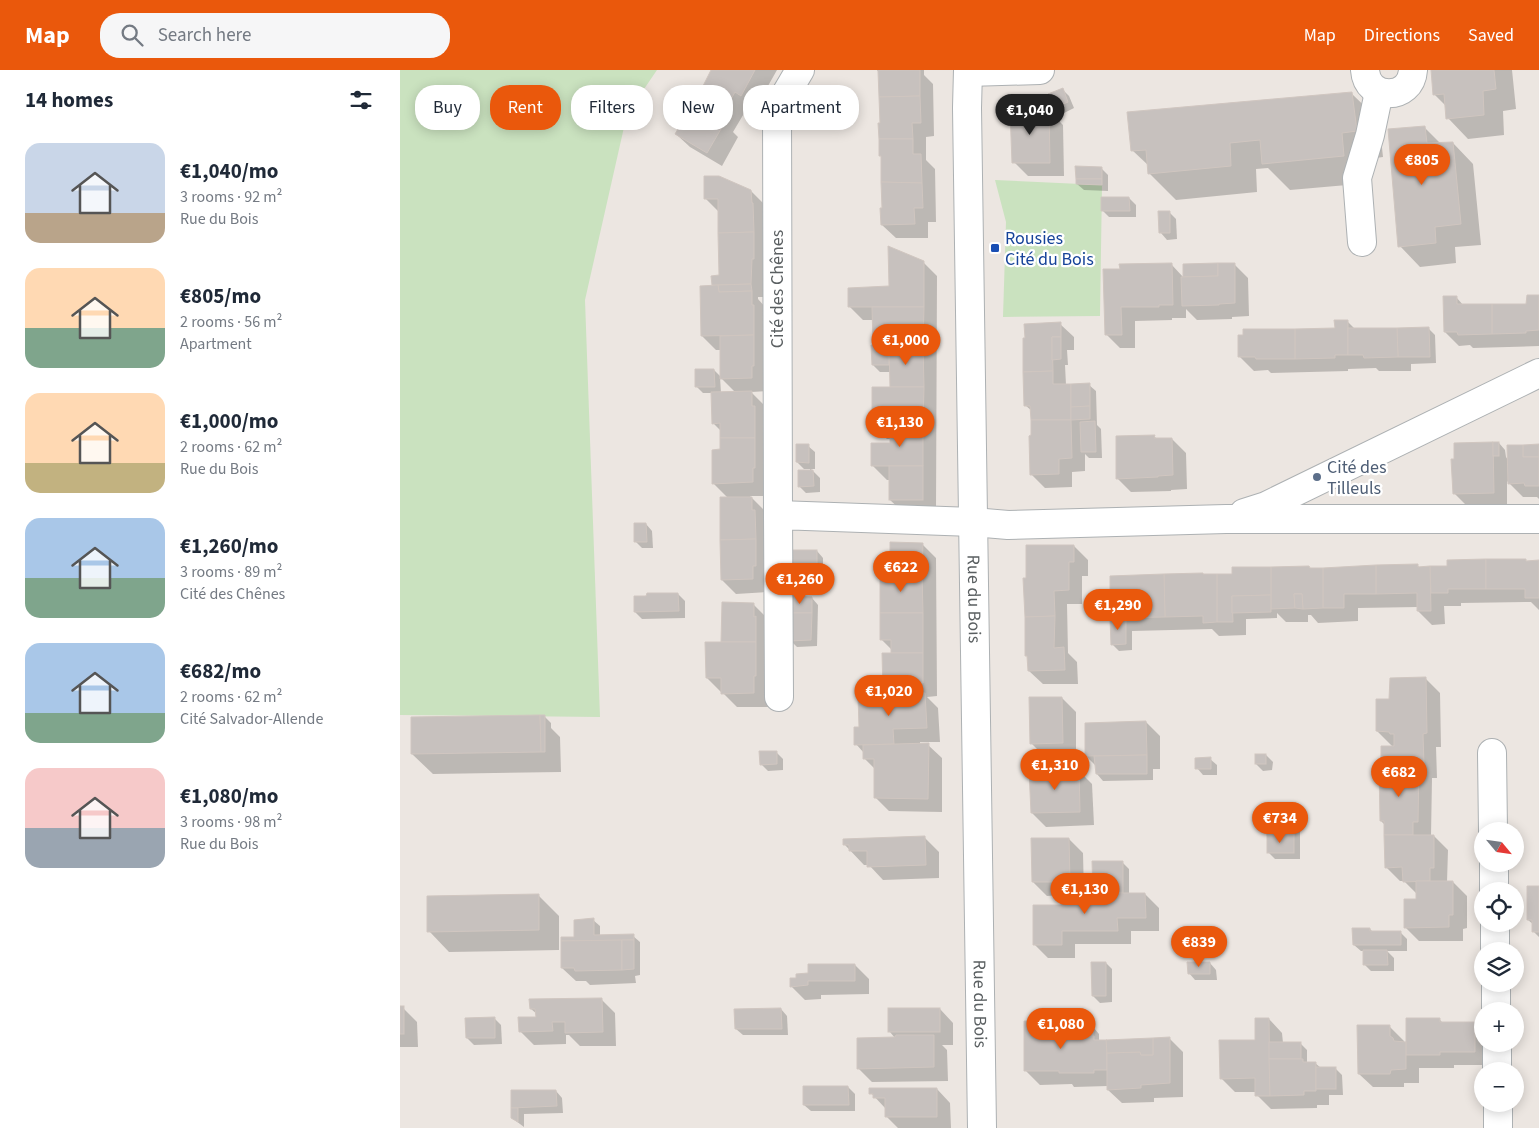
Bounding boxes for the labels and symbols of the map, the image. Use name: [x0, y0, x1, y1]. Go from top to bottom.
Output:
pin: €1,040: [989, 93, 1071, 136]
pin: €805: [1392, 144, 1452, 186]
place label: Rousies Cité du Bois: [1005, 226, 1094, 272]
street label: Cité des Chênes: [765, 230, 790, 348]
marker: Rousies Cité du Bois: [989, 242, 1001, 254]
pin: €1,000: [865, 324, 947, 366]
pin: €1,130: [859, 406, 941, 448]
place label: Cité des Tilleuls: [1327, 455, 1387, 501]
marker: Cité des Tilleuls: [1311, 471, 1323, 483]
pin: €622: [871, 550, 931, 593]
street label: Rue du Bois: [961, 555, 987, 643]
pin: €1,260: [759, 562, 841, 605]
pin: €1,290: [1077, 588, 1159, 631]
pin: €1,020: [848, 674, 930, 717]
pin: €1,310: [1014, 748, 1096, 791]
pin: €682: [1369, 756, 1429, 798]
pin: €734: [1250, 802, 1310, 844]
north arrow: [1474, 822, 1524, 872]
pin: €1,130: [1044, 872, 1126, 915]
pin: €839: [1169, 926, 1229, 968]
street label: Rue du Bois: [967, 960, 993, 1048]
pin: €1,080: [1020, 1008, 1102, 1050]

